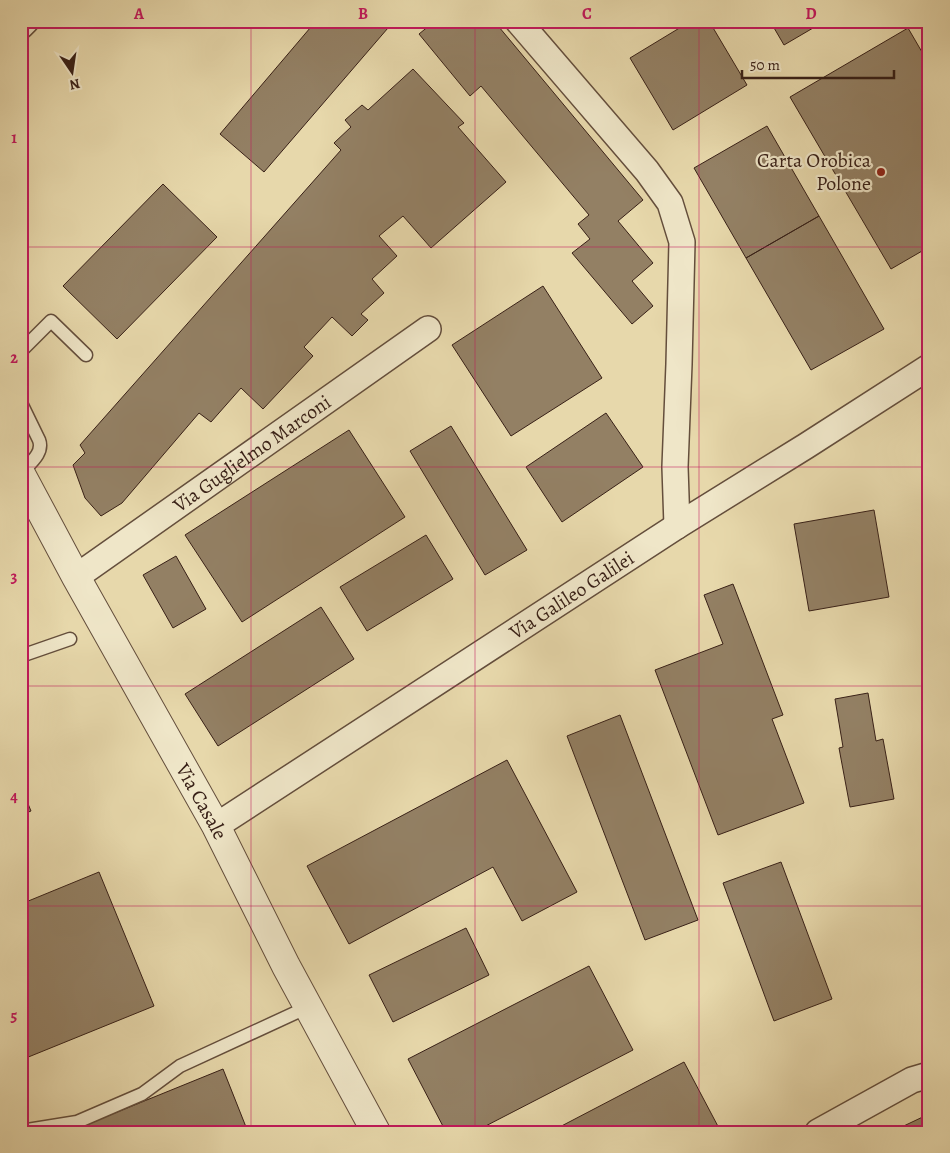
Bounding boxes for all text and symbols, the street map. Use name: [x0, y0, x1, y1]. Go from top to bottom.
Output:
text: A: [133, 3, 145, 25]
text: B: [358, 3, 368, 25]
text: C: [582, 3, 592, 25]
text: D: [805, 3, 817, 25]
north arrow: [48, 48, 98, 98]
scale bar: [742, 48, 895, 80]
text: 50 m: [750, 55, 780, 75]
text: N: [68, 74, 82, 95]
text: 1: [11, 127, 17, 149]
place label: Carta Orobica Polone: [757, 147, 872, 197]
marker: Carta Orobica Polone: [875, 166, 887, 178]
text: 2: [10, 347, 18, 369]
street label: Via Guglielmo Marconi: [167, 388, 336, 519]
street label: Via Galileo Galilei: [503, 544, 639, 646]
text: 3: [11, 566, 18, 588]
street label: Via Casale: [169, 757, 234, 844]
text: 4: [10, 786, 18, 808]
text: 5: [11, 1005, 18, 1027]

